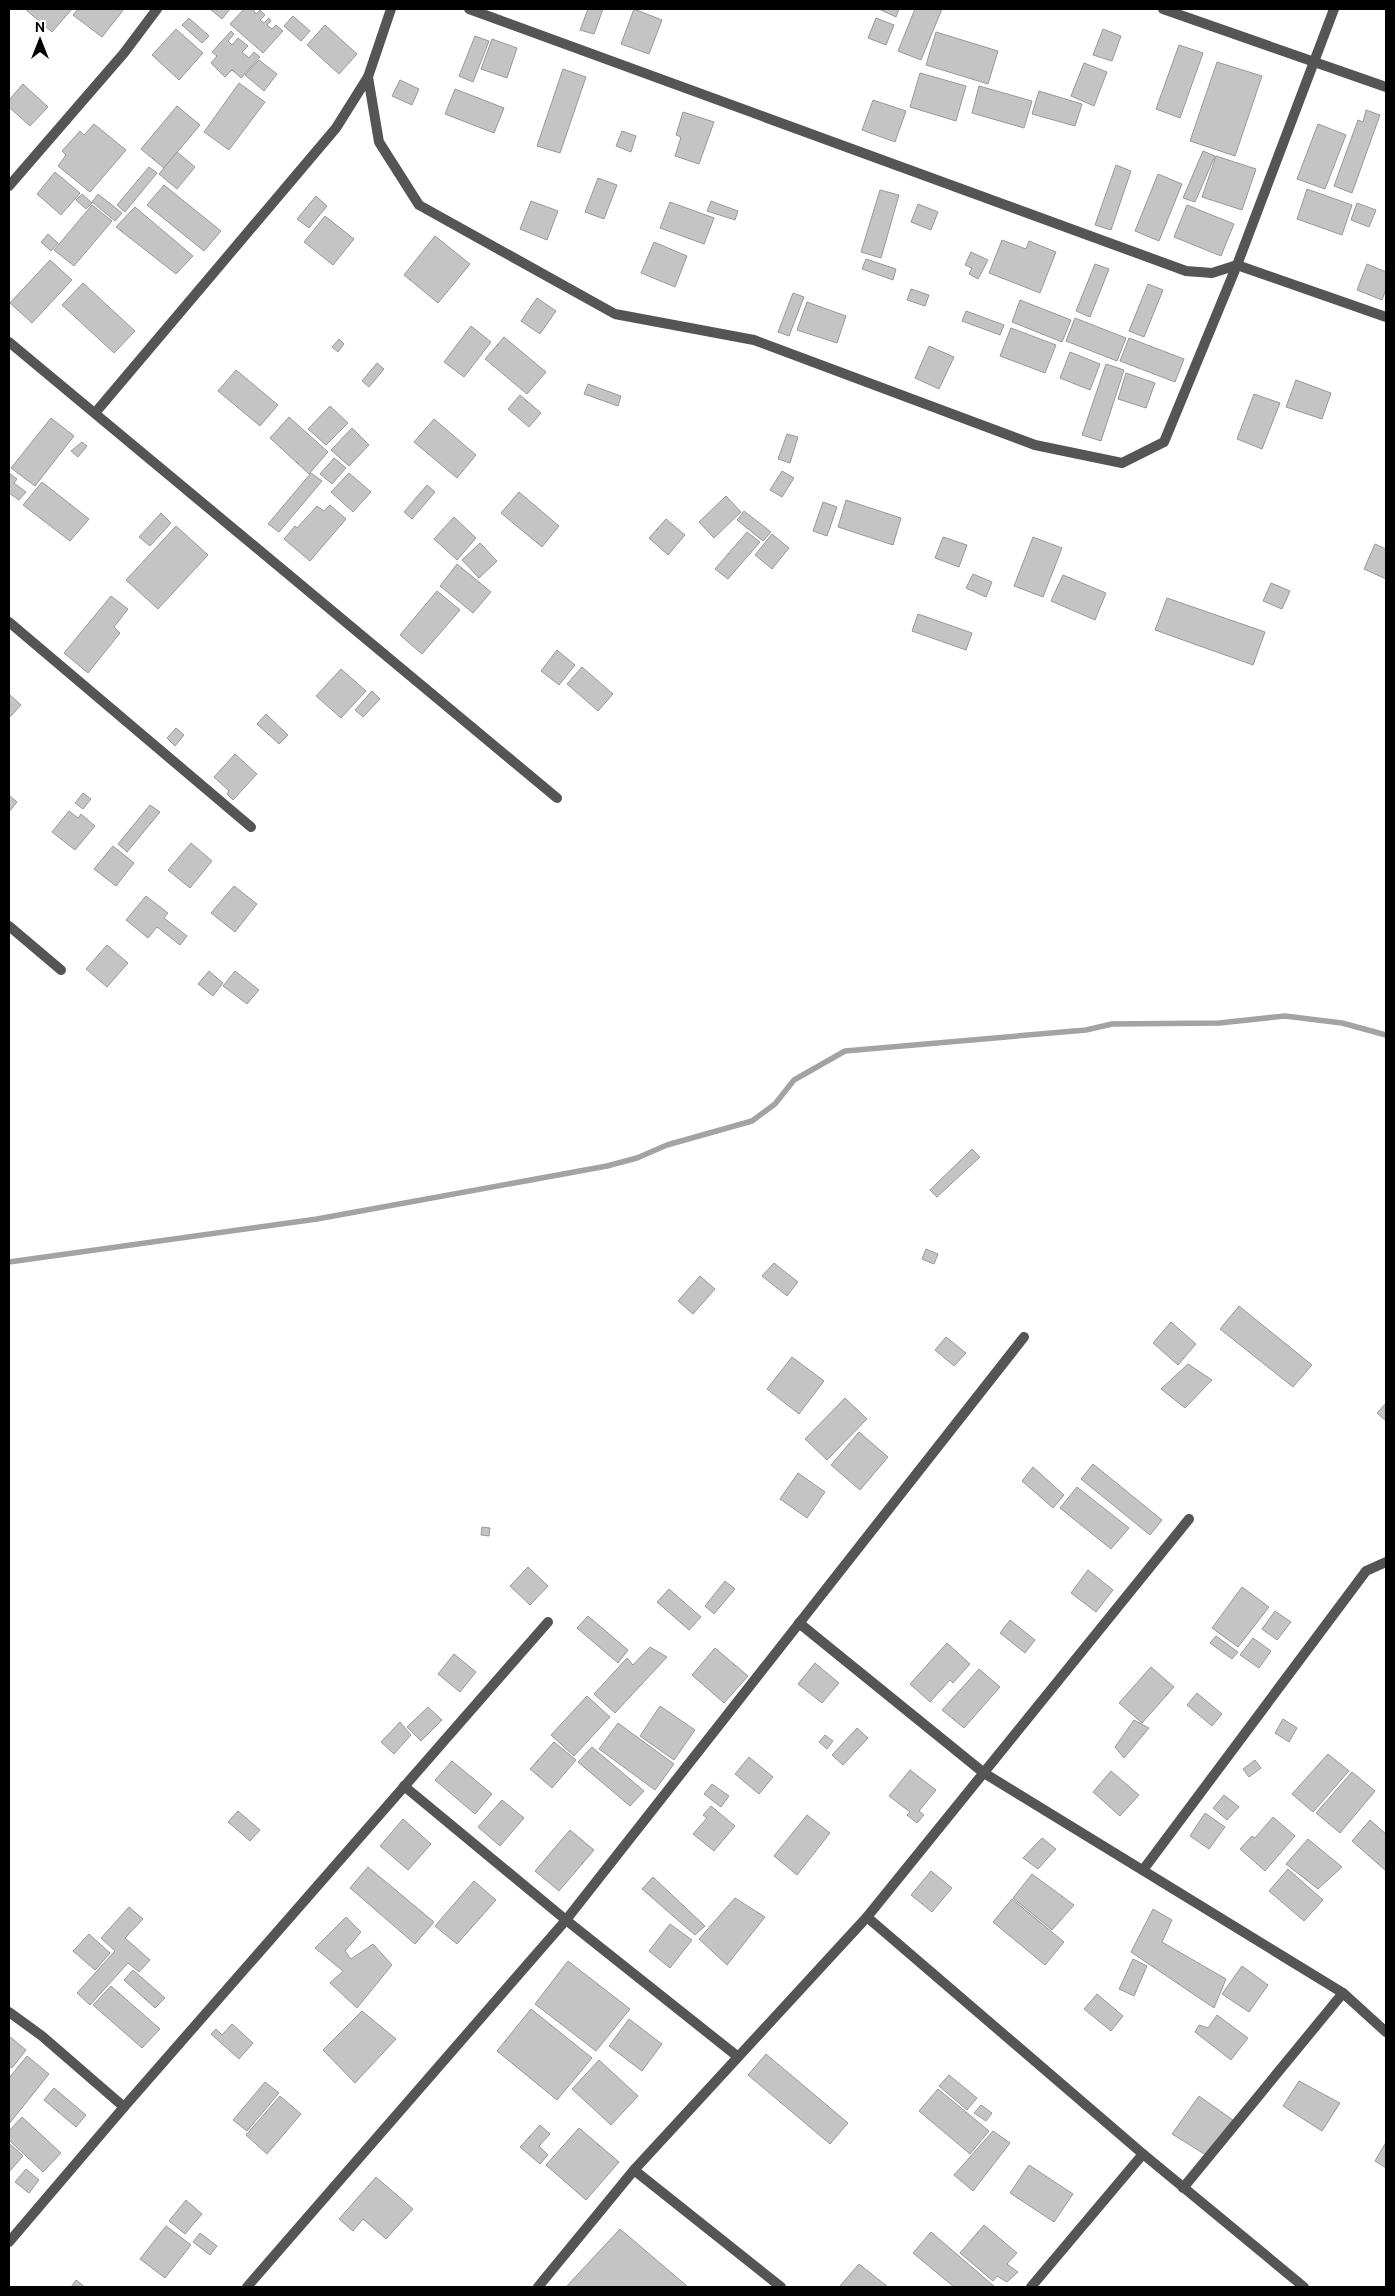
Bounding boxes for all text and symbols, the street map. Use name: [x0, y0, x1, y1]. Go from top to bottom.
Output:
north arrow: [15, 15, 65, 65]
text: N: [35, 19, 45, 35]

